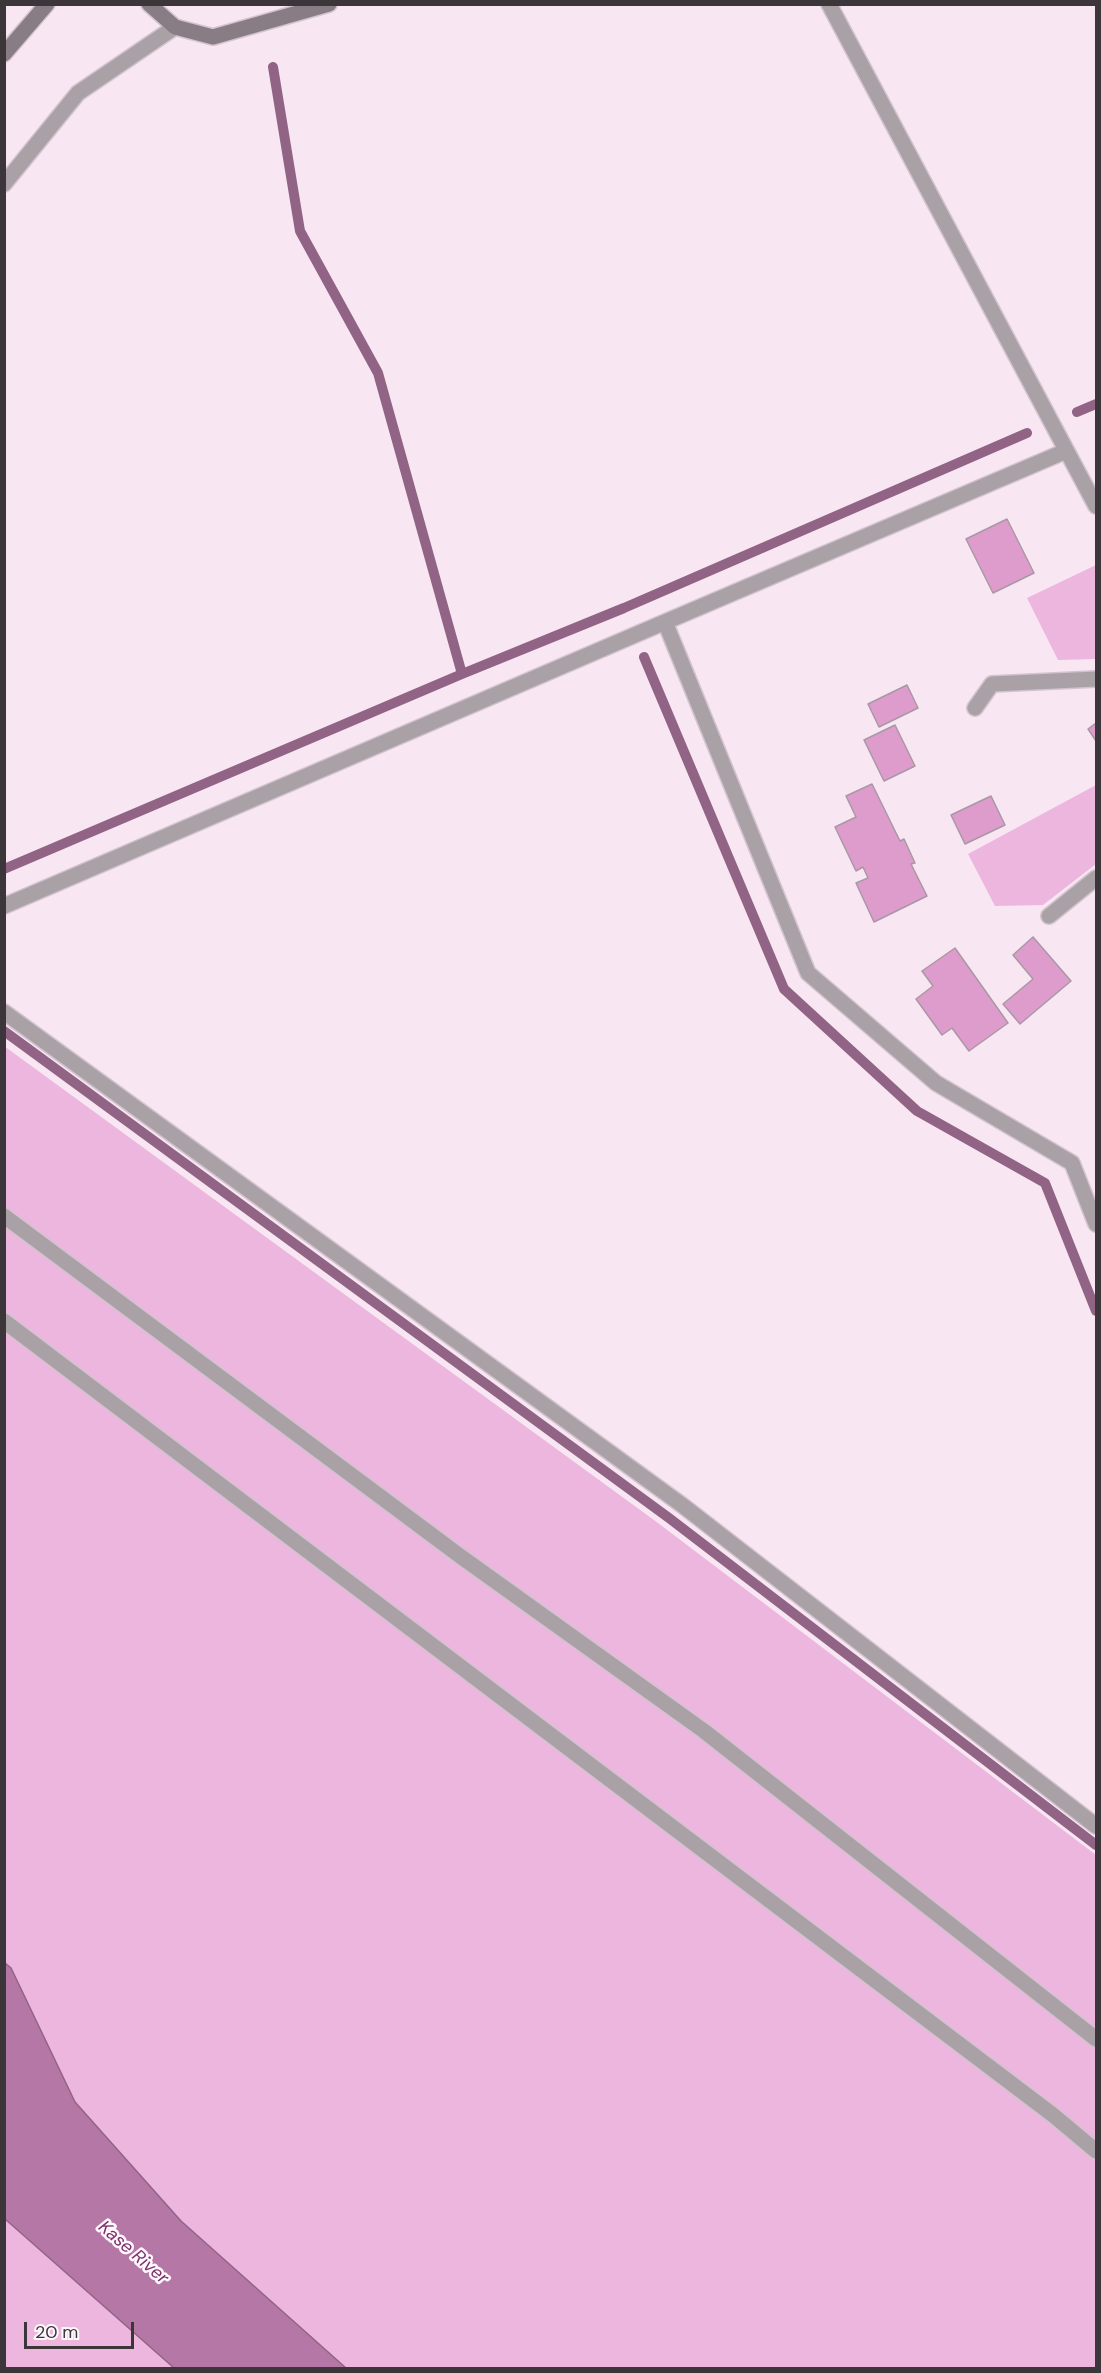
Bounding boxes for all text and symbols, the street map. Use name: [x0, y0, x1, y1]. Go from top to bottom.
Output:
water label: Kase River: [94, 2217, 172, 2289]
scale bar: [27, 2310, 136, 2348]
text: 20 m: [35, 2320, 78, 2344]

